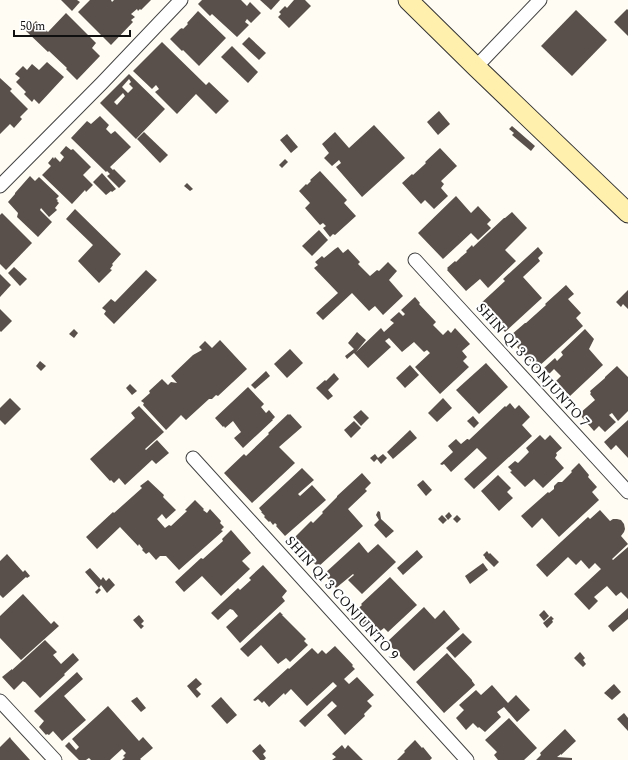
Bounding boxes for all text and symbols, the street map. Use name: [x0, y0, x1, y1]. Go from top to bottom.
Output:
scale bar: [14, 12, 130, 38]
text: 50 m: [20, 17, 45, 36]
street label: SHIN QI 3 CONJUNTO 7: [471, 298, 595, 432]
street label: SHIN QI 3 CONJUNTO 9: [280, 531, 404, 665]

